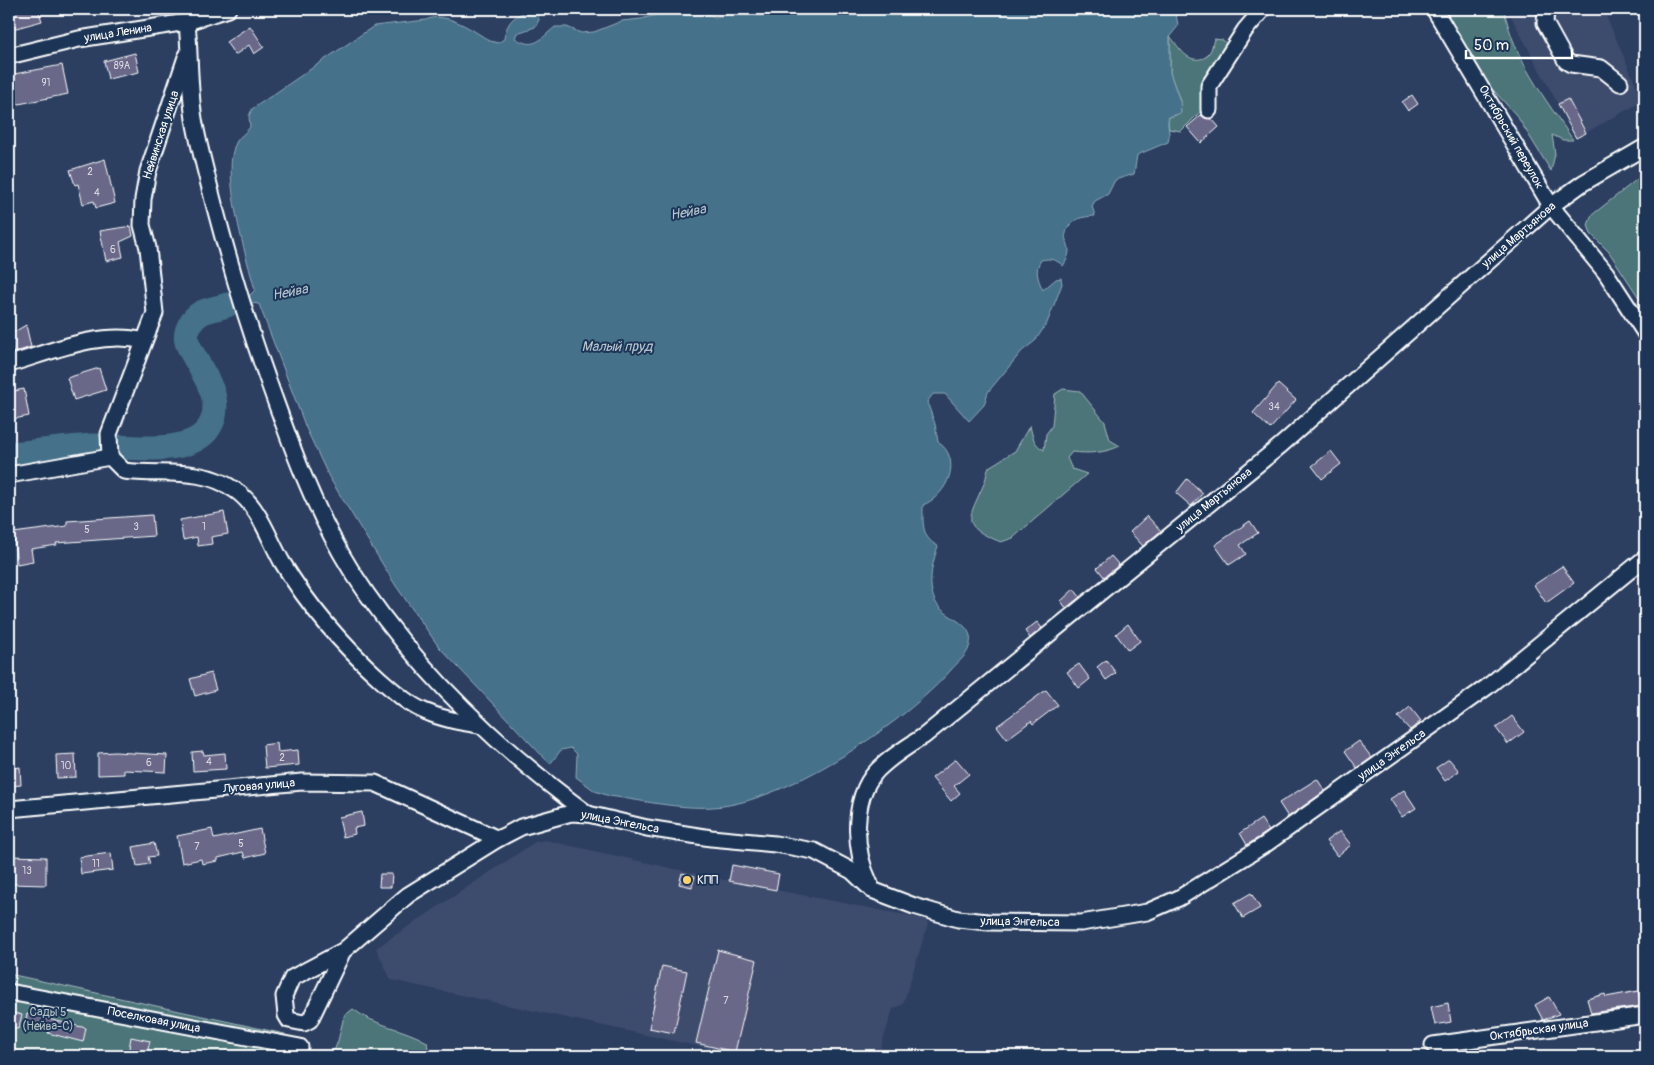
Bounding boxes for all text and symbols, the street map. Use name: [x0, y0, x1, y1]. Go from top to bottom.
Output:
street label: улица Ленина: [82, 20, 153, 46]
scale bar: [1466, 28, 1573, 60]
text: 50 m: [1474, 36, 1509, 55]
house number: 89А: [114, 60, 131, 72]
house number: 91: [41, 77, 51, 89]
street label: Октябрьский переулок: [1475, 82, 1547, 192]
street label: Нейвинская улица: [140, 88, 183, 181]
house number: 2: [87, 166, 93, 178]
house number: 4: [94, 187, 100, 199]
street label: улица Мартьянова: [1478, 198, 1559, 272]
water label: Нейва: [669, 200, 709, 224]
house number: 6: [110, 244, 116, 256]
water label: Нейва: [271, 280, 311, 304]
water label: Малый пруд: [582, 338, 654, 355]
house number: 34: [1268, 401, 1280, 413]
street label: улица Мартьянова: [1172, 465, 1255, 536]
house number: 3: [133, 521, 139, 533]
house number: 1: [202, 521, 206, 533]
house number: 5: [84, 524, 90, 536]
street label: улица Энгельса: [1354, 726, 1429, 784]
house number: 2: [279, 752, 285, 764]
house number: 4: [206, 756, 212, 768]
house number: 6: [146, 757, 152, 769]
house number: 10: [61, 760, 72, 772]
street label: Луговая улица: [221, 775, 296, 797]
street label: улица Энгельса: [579, 807, 661, 837]
house number: 5: [238, 838, 244, 850]
house number: 7: [194, 841, 200, 853]
house number: 11: [92, 858, 100, 870]
house number: 13: [22, 865, 32, 877]
place label: КПП: [697, 873, 718, 888]
marker: КПП: [681, 874, 693, 886]
street label: улица Энгельса: [979, 914, 1060, 930]
house number: 7: [723, 995, 729, 1007]
street label: Поселковая улица: [106, 1004, 202, 1036]
park label: Сады 5 (Нейва-С): [22, 1005, 74, 1034]
street label: Октябрьская улица: [1489, 1016, 1590, 1044]

